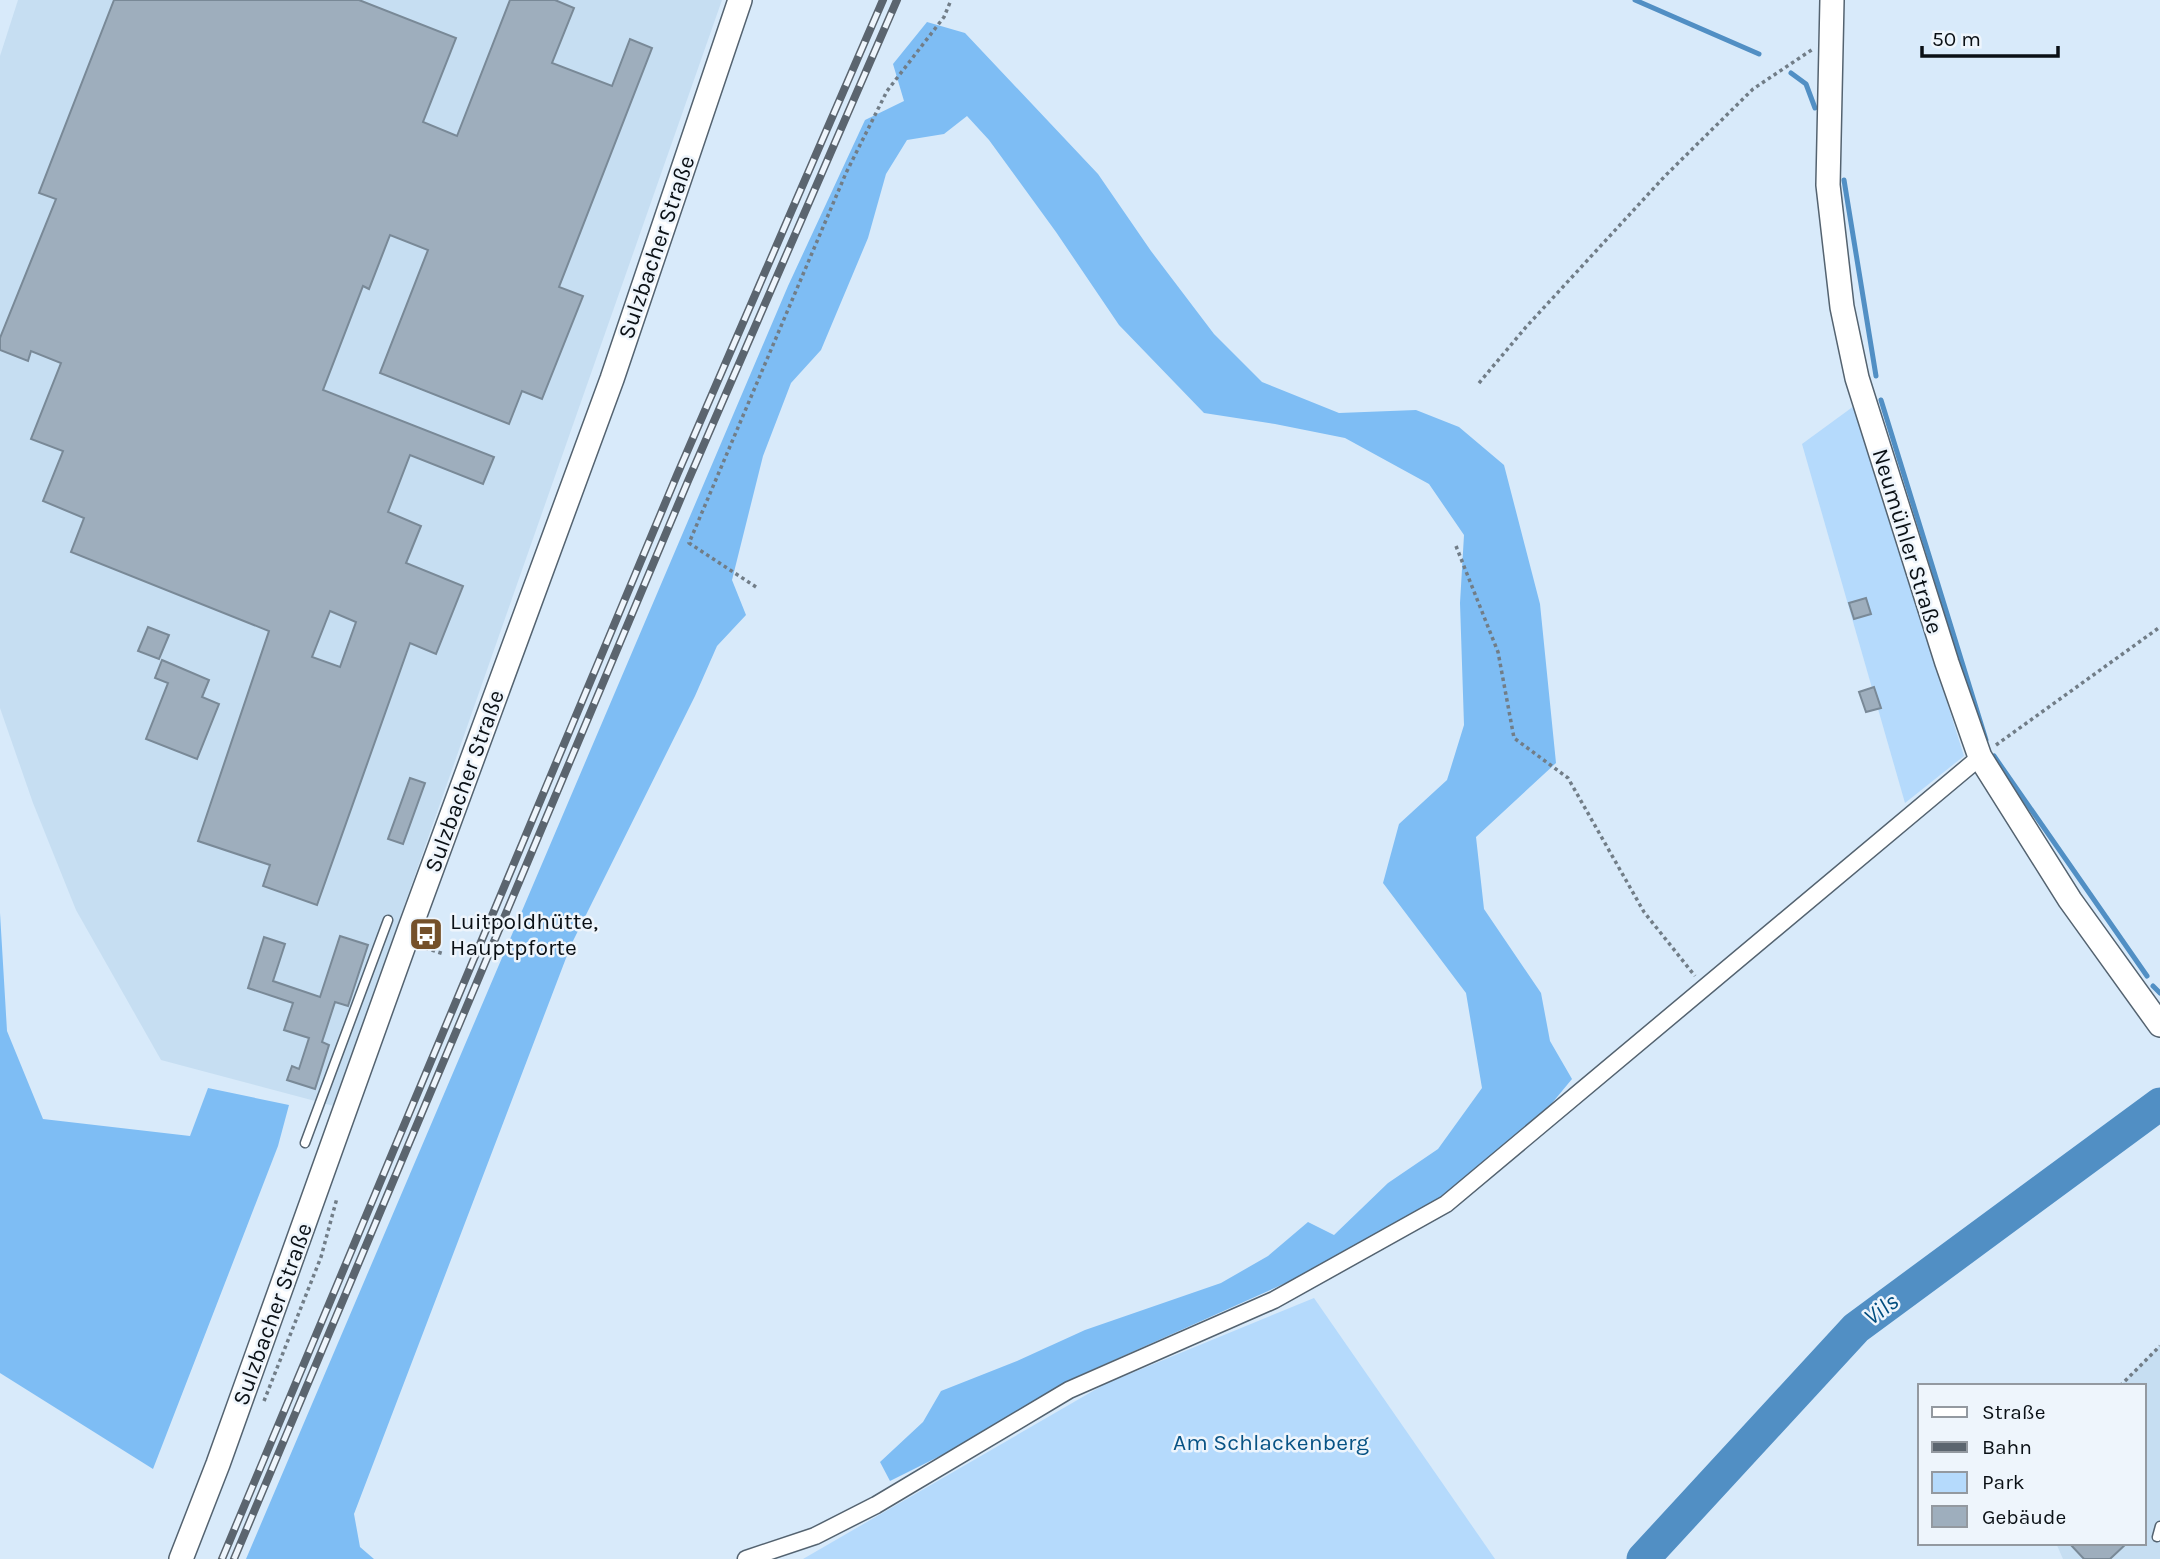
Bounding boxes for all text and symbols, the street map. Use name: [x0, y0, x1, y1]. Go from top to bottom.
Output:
scale bar: [1922, 14, 2058, 58]
text: 50 m: [1932, 27, 1981, 51]
street label: Sulzbacher Straße: [612, 152, 701, 342]
street label: Neumühler Straße: [1867, 445, 1949, 637]
street label: Sulzbacher Straße: [419, 686, 510, 876]
place label: Luitpoldhütte, Hauptpforte: [450, 908, 598, 961]
bus stop icon: Luitpoldhütte, Hauptpforte: [407, 915, 445, 953]
street label: Sulzbacher Straße: [227, 1219, 318, 1409]
water label: Vils: [1858, 1287, 1904, 1331]
legend: [1918, 1384, 2146, 1545]
text: Straße: [1982, 1400, 2045, 1424]
park label: Am Schlackenberg: [1173, 1429, 1369, 1456]
text: Bahn: [1982, 1435, 2032, 1459]
text: Park: [1982, 1470, 2025, 1494]
text: Gebäude: [1982, 1505, 2066, 1529]

